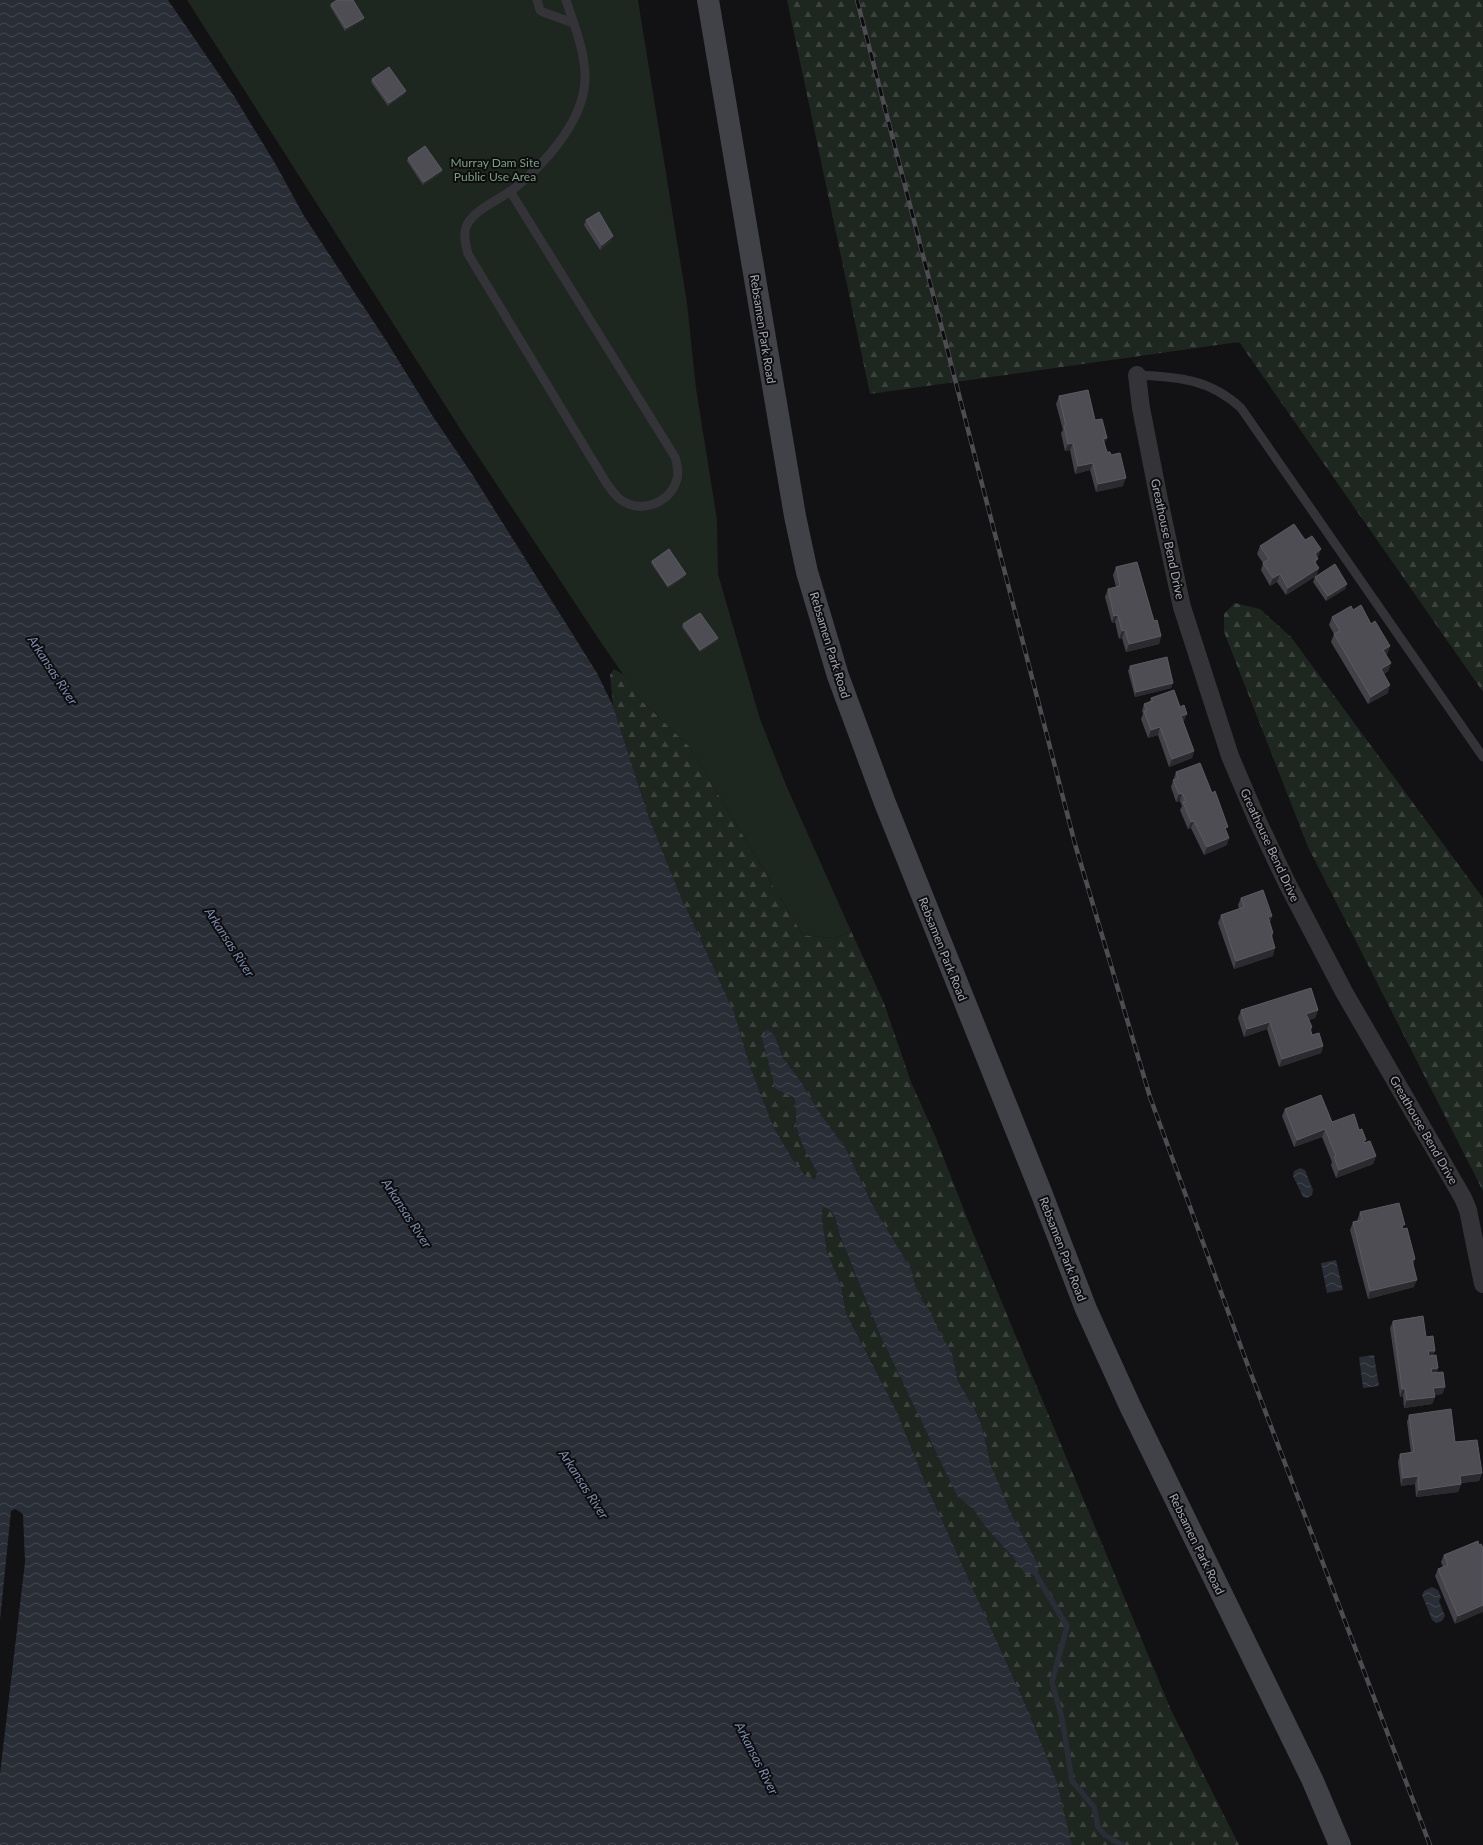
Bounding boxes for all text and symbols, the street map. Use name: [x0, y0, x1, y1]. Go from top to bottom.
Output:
park label: Murray Dam Site Public Use Area: [451, 155, 539, 184]
street label: Rebsamen Park Road: [747, 273, 779, 385]
street label: Greathouse Bend Drive: [1148, 477, 1188, 601]
street label: Rebsamen Park Road: [807, 590, 853, 700]
water label: Arkansas River: [24, 632, 82, 708]
street label: Greathouse Bend Drive: [1237, 786, 1303, 904]
street label: Rebsamen Park Road: [915, 895, 971, 1003]
water label: Arkansas River: [201, 904, 259, 980]
street label: Greathouse Bend Drive: [1387, 1073, 1461, 1187]
water label: Arkansas River: [378, 1175, 436, 1251]
street label: Rebsamen Park Road: [1036, 1195, 1090, 1303]
water label: Arkansas River: [555, 1446, 613, 1522]
street label: Rebsamen Park Road: [1166, 1491, 1228, 1597]
water label: Arkansas River: [731, 1718, 782, 1797]

